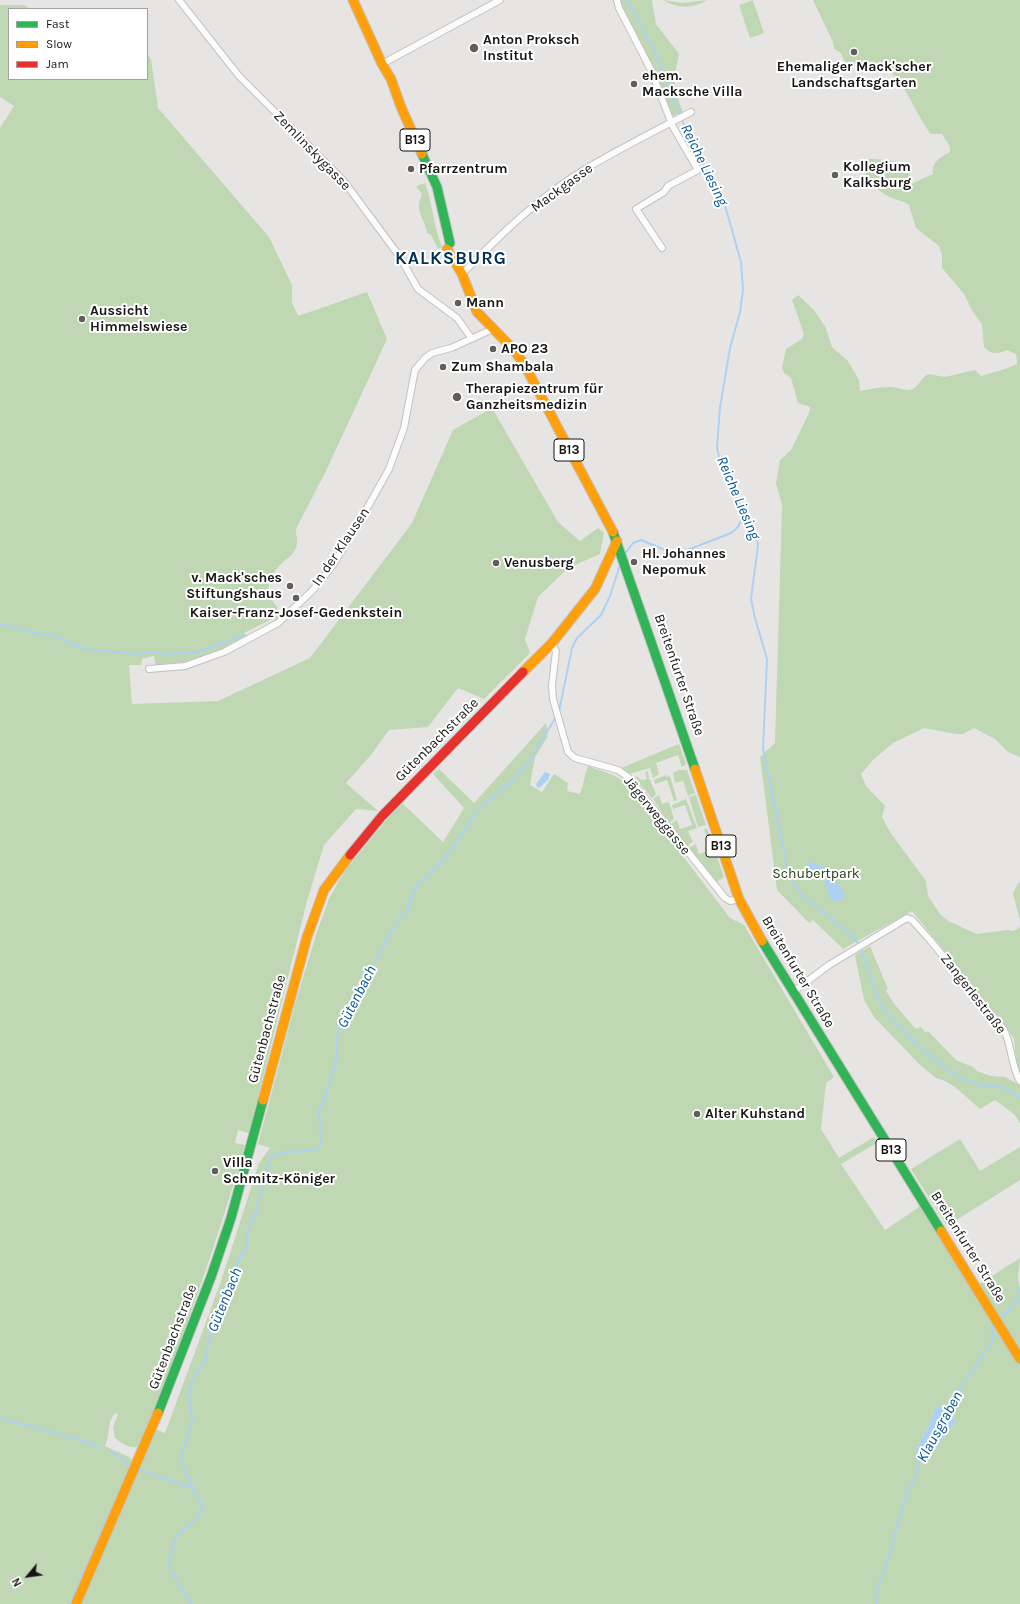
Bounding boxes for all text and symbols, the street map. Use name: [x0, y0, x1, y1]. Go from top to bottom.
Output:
legend: [8, 8, 148, 80]
text: Fast: [46, 17, 69, 31]
place label: Anton Proksch Institut: [483, 32, 580, 64]
text: Slow: [46, 37, 72, 51]
marker: Anton Proksch Institut: [468, 42, 480, 54]
marker: Ehemaliger Mack'scher Landschaftsgarten: [849, 47, 859, 57]
text: Jam: [46, 57, 69, 71]
place label: Ehemaliger Mack'scher Landschaftsgarten: [777, 59, 931, 92]
place label: ehem. Macksche Villa: [642, 68, 742, 100]
marker: ehem. Macksche Villa: [629, 79, 639, 89]
street label: Zemlinskygasse: [270, 108, 354, 194]
water label: Reiche Liesing: [676, 121, 732, 209]
road number: B13: [400, 129, 430, 151]
place label: Kollegium Kalksburg: [843, 159, 911, 192]
street label: Mackgasse: [528, 160, 596, 216]
place label: Pfarrzentrum: [419, 161, 508, 177]
marker: Pfarrzentrum: [406, 164, 416, 174]
marker: Kollegium Kalksburg: [830, 170, 840, 180]
district label: KALKSBURG: [395, 248, 507, 270]
place label: Mann: [466, 295, 504, 311]
marker: Mann: [453, 298, 463, 308]
place label: Aussicht Himmelswiese: [90, 303, 188, 336]
marker: Aussicht Himmelswiese: [77, 314, 87, 324]
place label: APO 23: [501, 341, 548, 357]
marker: APO 23: [488, 344, 498, 354]
place label: Zum Shambala: [451, 359, 554, 375]
marker: Zum Shambala: [438, 362, 448, 372]
place label: Therapiezentrum für Ganzheitsmedizin: [466, 381, 603, 414]
marker: Therapiezentrum für Ganzheitsmedizin: [451, 391, 463, 403]
road number: B13: [554, 439, 584, 461]
water label: Reiche Liesing: [712, 454, 764, 542]
street label: In der Klausen: [309, 505, 373, 589]
place label: Hl. Johannes Nepomuk: [642, 546, 726, 578]
place label: Venusberg: [504, 555, 574, 571]
marker: Hl. Johannes Nepomuk: [629, 557, 639, 567]
marker: Venusberg: [491, 558, 501, 568]
place label: v. Mack'sches Stiftungshaus: [186, 570, 282, 602]
marker: v. Mack'sches Stiftungshaus: [285, 581, 295, 591]
marker: Kaiser-Franz-Josef-Gedenkstein: [291, 593, 301, 603]
place label: Kaiser-Franz-Josef-Gedenkstein: [190, 605, 402, 621]
street label: Breitenfurter Straße: [650, 612, 708, 738]
street label: Gütenbachstraße: [392, 695, 482, 785]
street label: Jägerweggasse: [620, 773, 694, 859]
road number: B13: [706, 835, 736, 857]
park label: Schubertpark: [772, 866, 860, 882]
street label: Breitenfurter Straße: [758, 913, 838, 1031]
street label: Zangerlestraße: [937, 951, 1009, 1037]
water label: Gütenbach: [334, 963, 380, 1031]
street label: Gütenbachstraße: [244, 973, 290, 1085]
place label: Alter Kuhstand: [705, 1106, 805, 1122]
marker: Alter Kuhstand: [692, 1109, 702, 1119]
road number: B13: [876, 1139, 906, 1161]
place label: Villa Schmitz-Königer: [223, 1155, 335, 1188]
marker: Villa Schmitz-Königer: [210, 1166, 220, 1176]
street label: Breitenfurter Straße: [927, 1188, 1009, 1306]
water label: Gütenbach: [204, 1265, 246, 1335]
street label: Gütenbachstraße: [145, 1282, 201, 1392]
water label: Klausgraben: [913, 1388, 967, 1466]
north arrow: [8, 1556, 48, 1596]
text: N: [9, 1575, 25, 1589]

